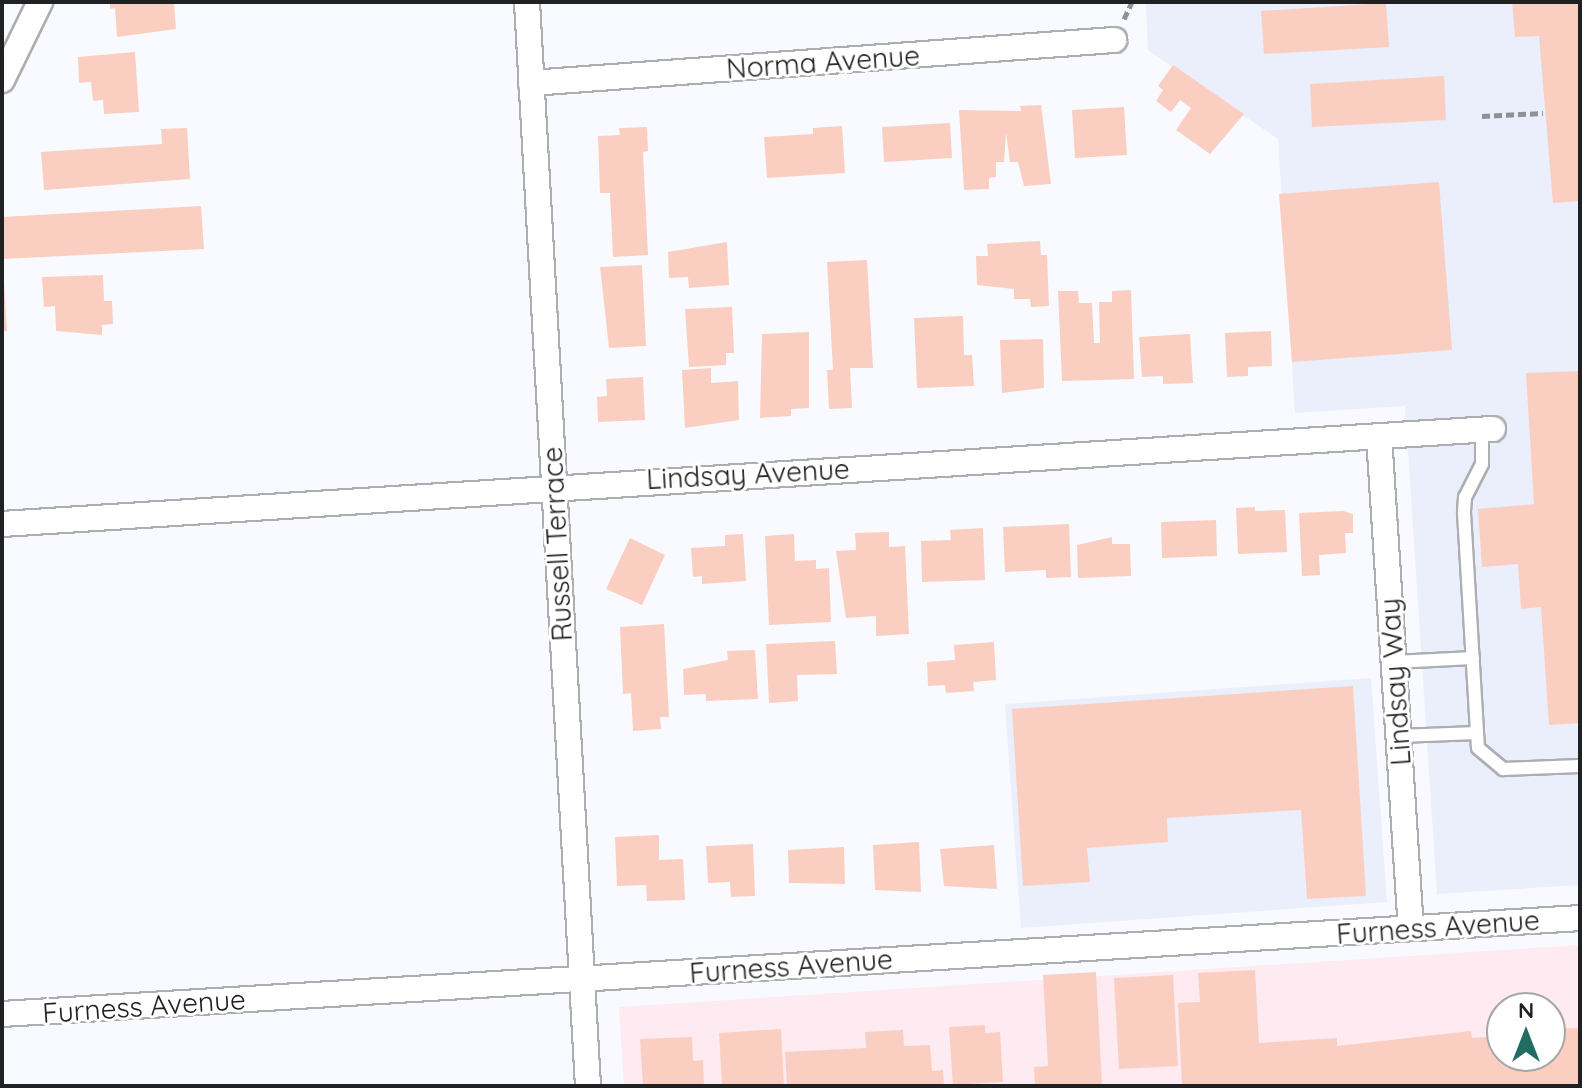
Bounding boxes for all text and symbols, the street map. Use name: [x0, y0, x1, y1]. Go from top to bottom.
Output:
street label: Norma Avenue: [725, 38, 921, 86]
street label: Russell Terrace: [535, 446, 579, 642]
street label: Lindsay Avenue: [645, 452, 851, 496]
street label: Lindsay Way: [1372, 597, 1418, 767]
street label: Furness Avenue: [1335, 903, 1541, 951]
street label: Furness Avenue: [688, 942, 894, 990]
street label: Furness Avenue: [41, 982, 247, 1030]
north arrow: [1486, 992, 1566, 1072]
text: N: [1518, 996, 1534, 1024]

